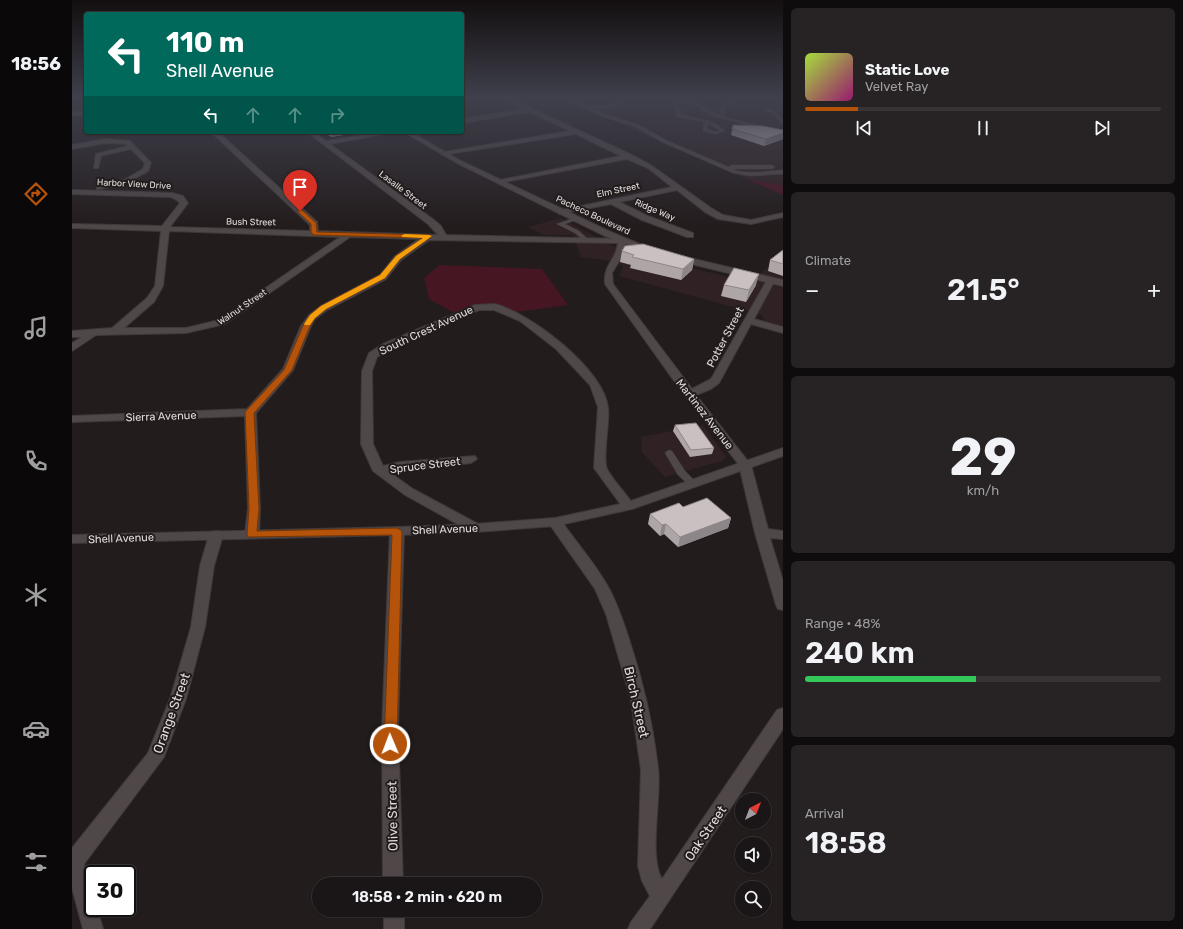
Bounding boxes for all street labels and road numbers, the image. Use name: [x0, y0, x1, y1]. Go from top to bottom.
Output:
street label: Lasalle Street: [377, 169, 429, 212]
street label: Harbor View Drive: [97, 177, 171, 191]
street label: Elm Street: [596, 180, 641, 199]
street label: Pacheco Boulevard: [554, 193, 632, 237]
street label: Ridge Way: [633, 197, 677, 223]
street label: Bush Street: [226, 217, 276, 227]
street label: Walnut Street: [216, 287, 269, 327]
street label: South Crest Avenue: [377, 303, 475, 358]
street label: Potter Street: [704, 304, 747, 370]
street label: Martinez Avenue: [673, 377, 736, 452]
street label: Sierra Avenue: [125, 409, 197, 424]
street label: Spruce Street: [389, 455, 462, 476]
street label: Shell Avenue: [412, 522, 478, 537]
street label: Shell Avenue: [88, 531, 154, 546]
street label: Birch Street: [621, 665, 652, 739]
street label: Orange Street: [150, 671, 194, 756]
street label: Olive Street: [384, 781, 401, 851]
street label: Oak Street: [681, 803, 729, 864]

